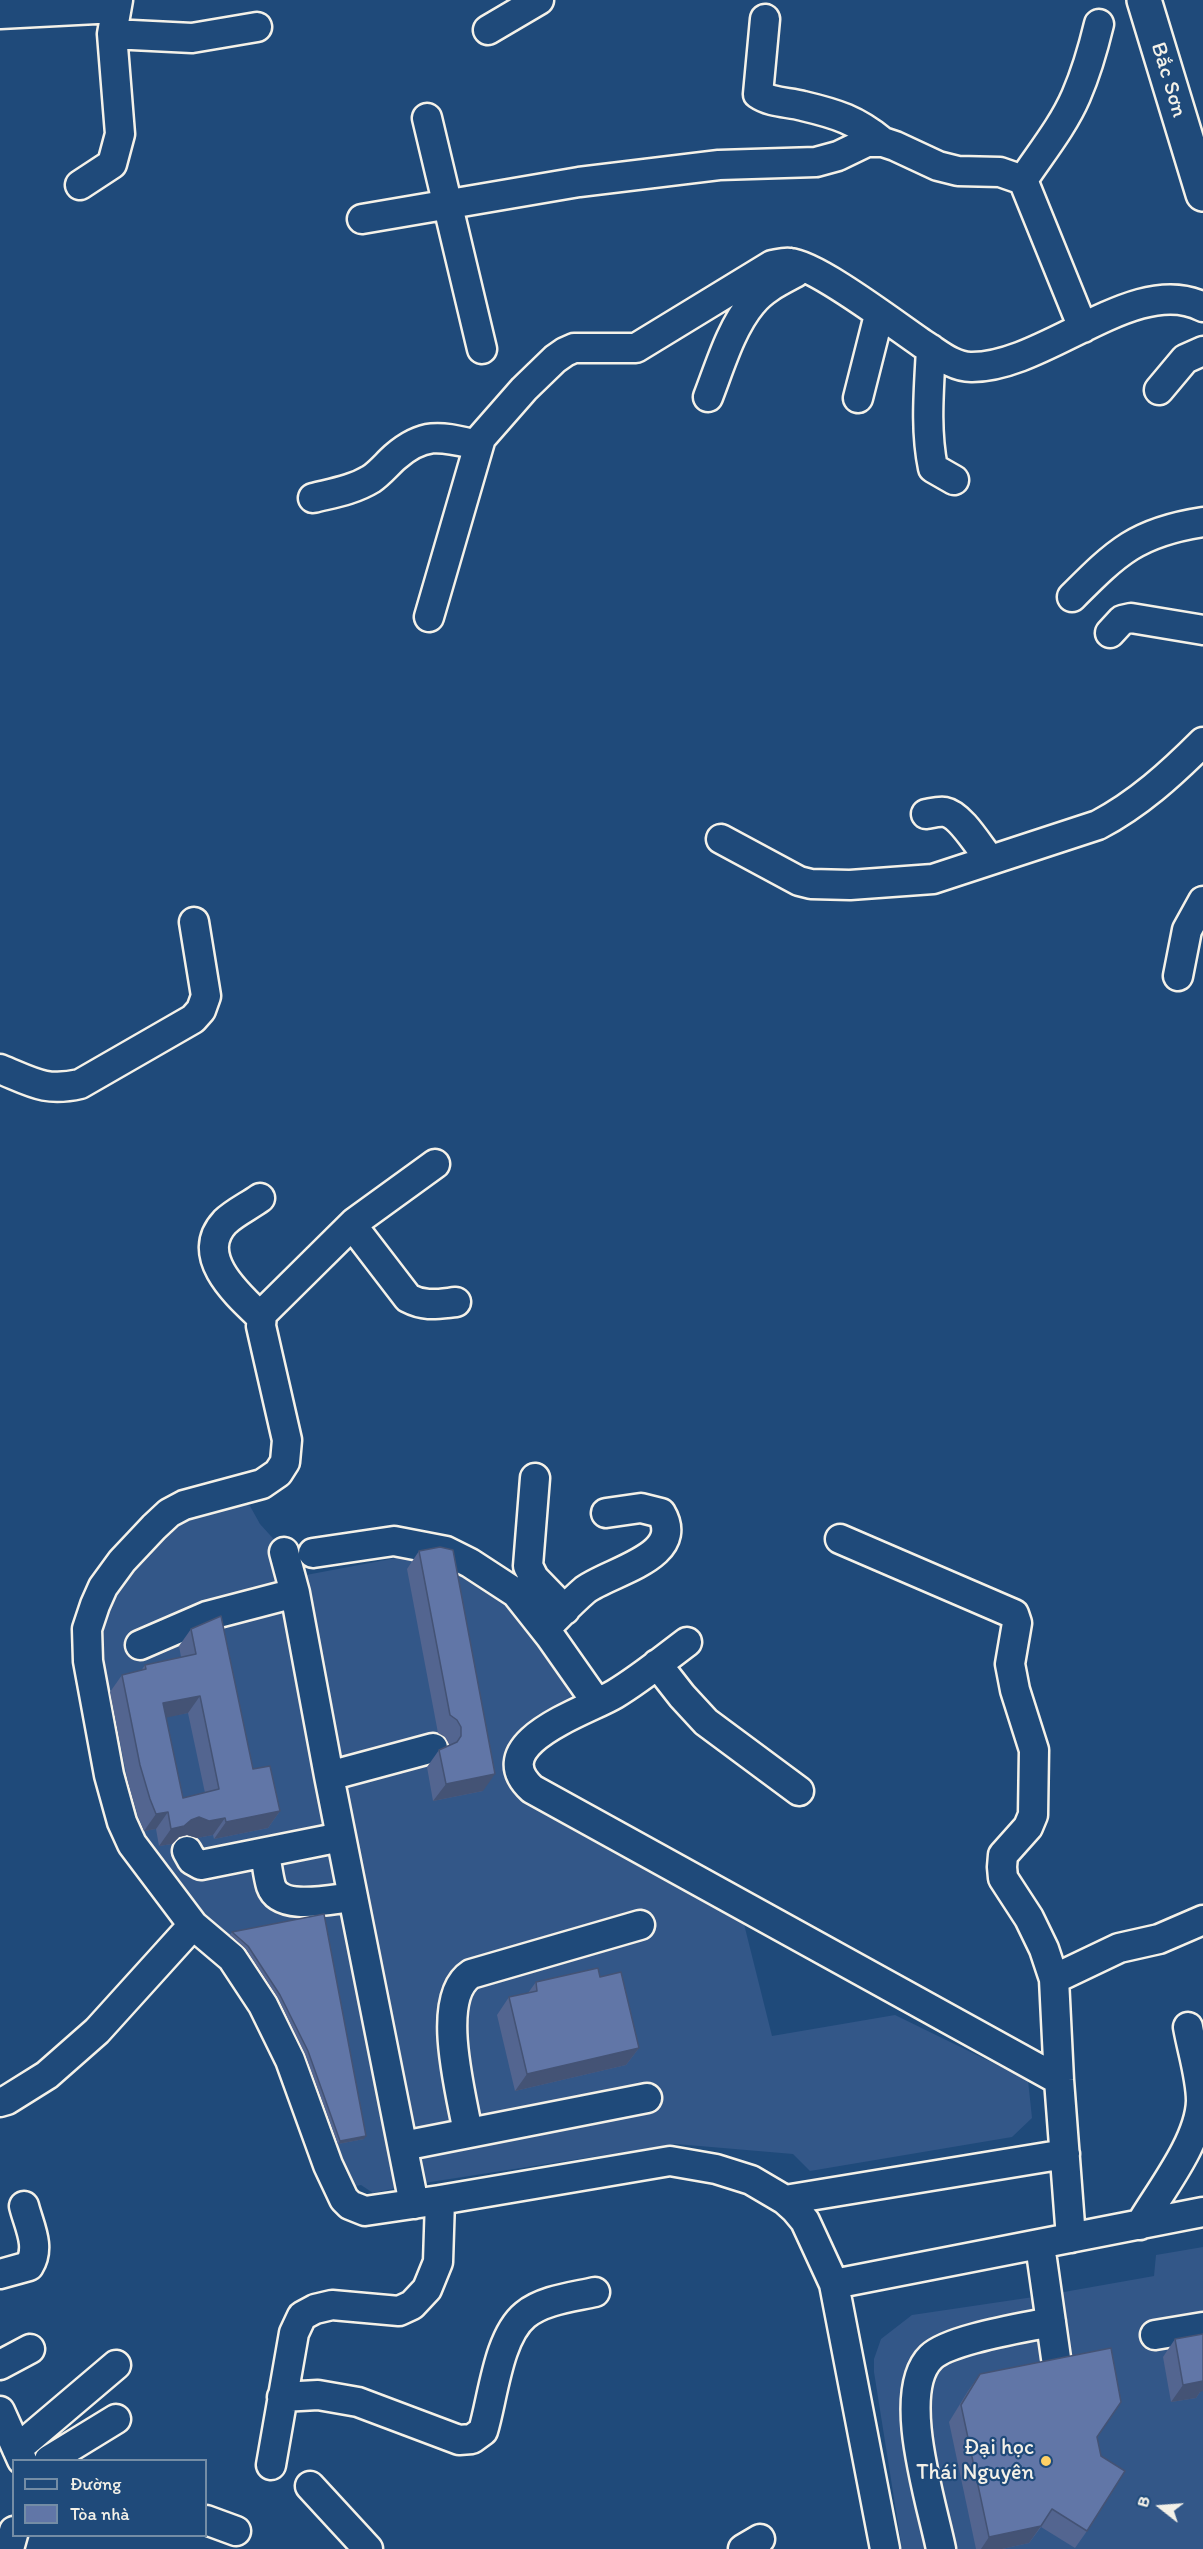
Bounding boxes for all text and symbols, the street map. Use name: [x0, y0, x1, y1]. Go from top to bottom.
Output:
street label: Bắc Sơn: [1144, 39, 1192, 121]
place label: Đại học Thái Nguyên: [916, 2435, 1034, 2486]
marker: Đại học Thái Nguyên: [1039, 2454, 1053, 2468]
legend: [12, 2459, 207, 2537]
text: Đường: [70, 2473, 121, 2495]
north arrow: [1131, 2477, 1191, 2537]
text: B: [1133, 2494, 1154, 2509]
text: Tòa nhà: [70, 2503, 130, 2525]

